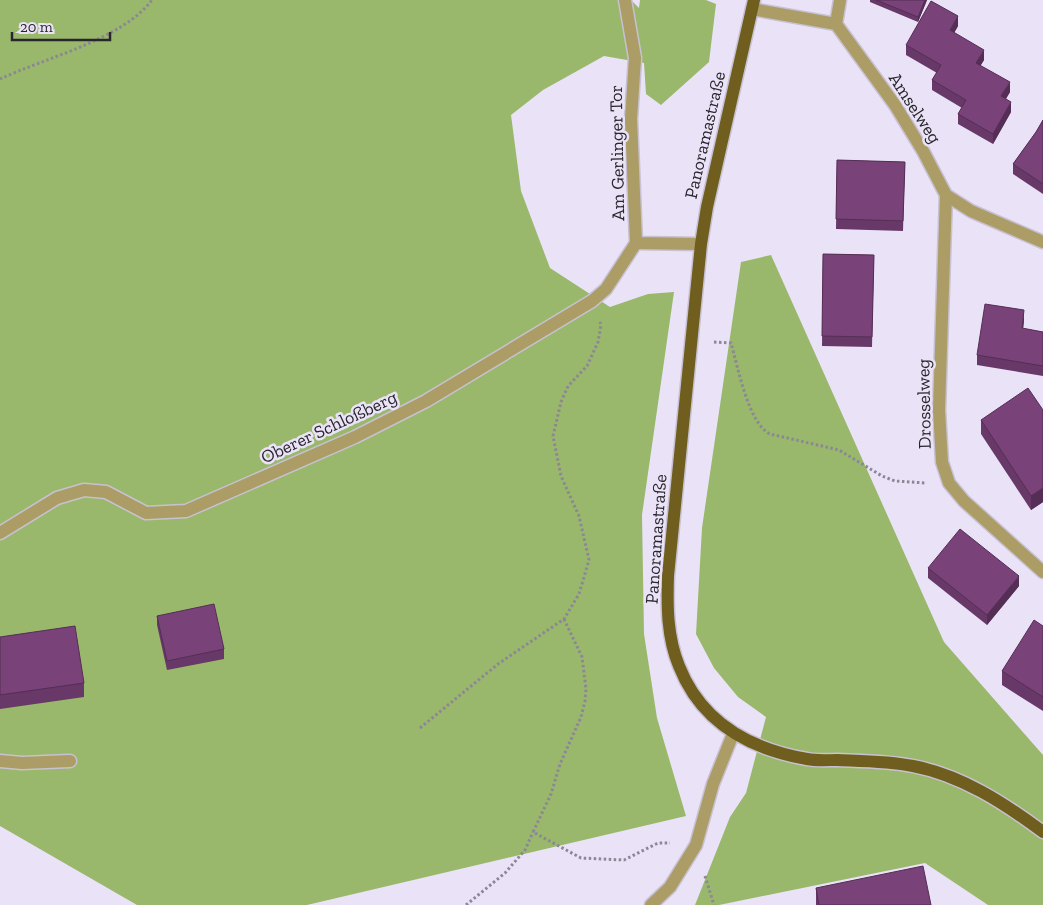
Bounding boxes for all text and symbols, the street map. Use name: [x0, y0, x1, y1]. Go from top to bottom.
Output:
scale bar: [12, 10, 110, 42]
text: 20 m: [20, 18, 53, 36]
street label: Amselweg: [884, 68, 946, 148]
street label: Panoramastraße: [680, 69, 730, 201]
street label: Am Gerlinger Tor: [605, 85, 629, 221]
street label: Drosselweg: [912, 359, 936, 449]
street label: Oberer Schloßberg: [257, 386, 401, 468]
street label: Panoramastraße: [640, 473, 672, 605]

